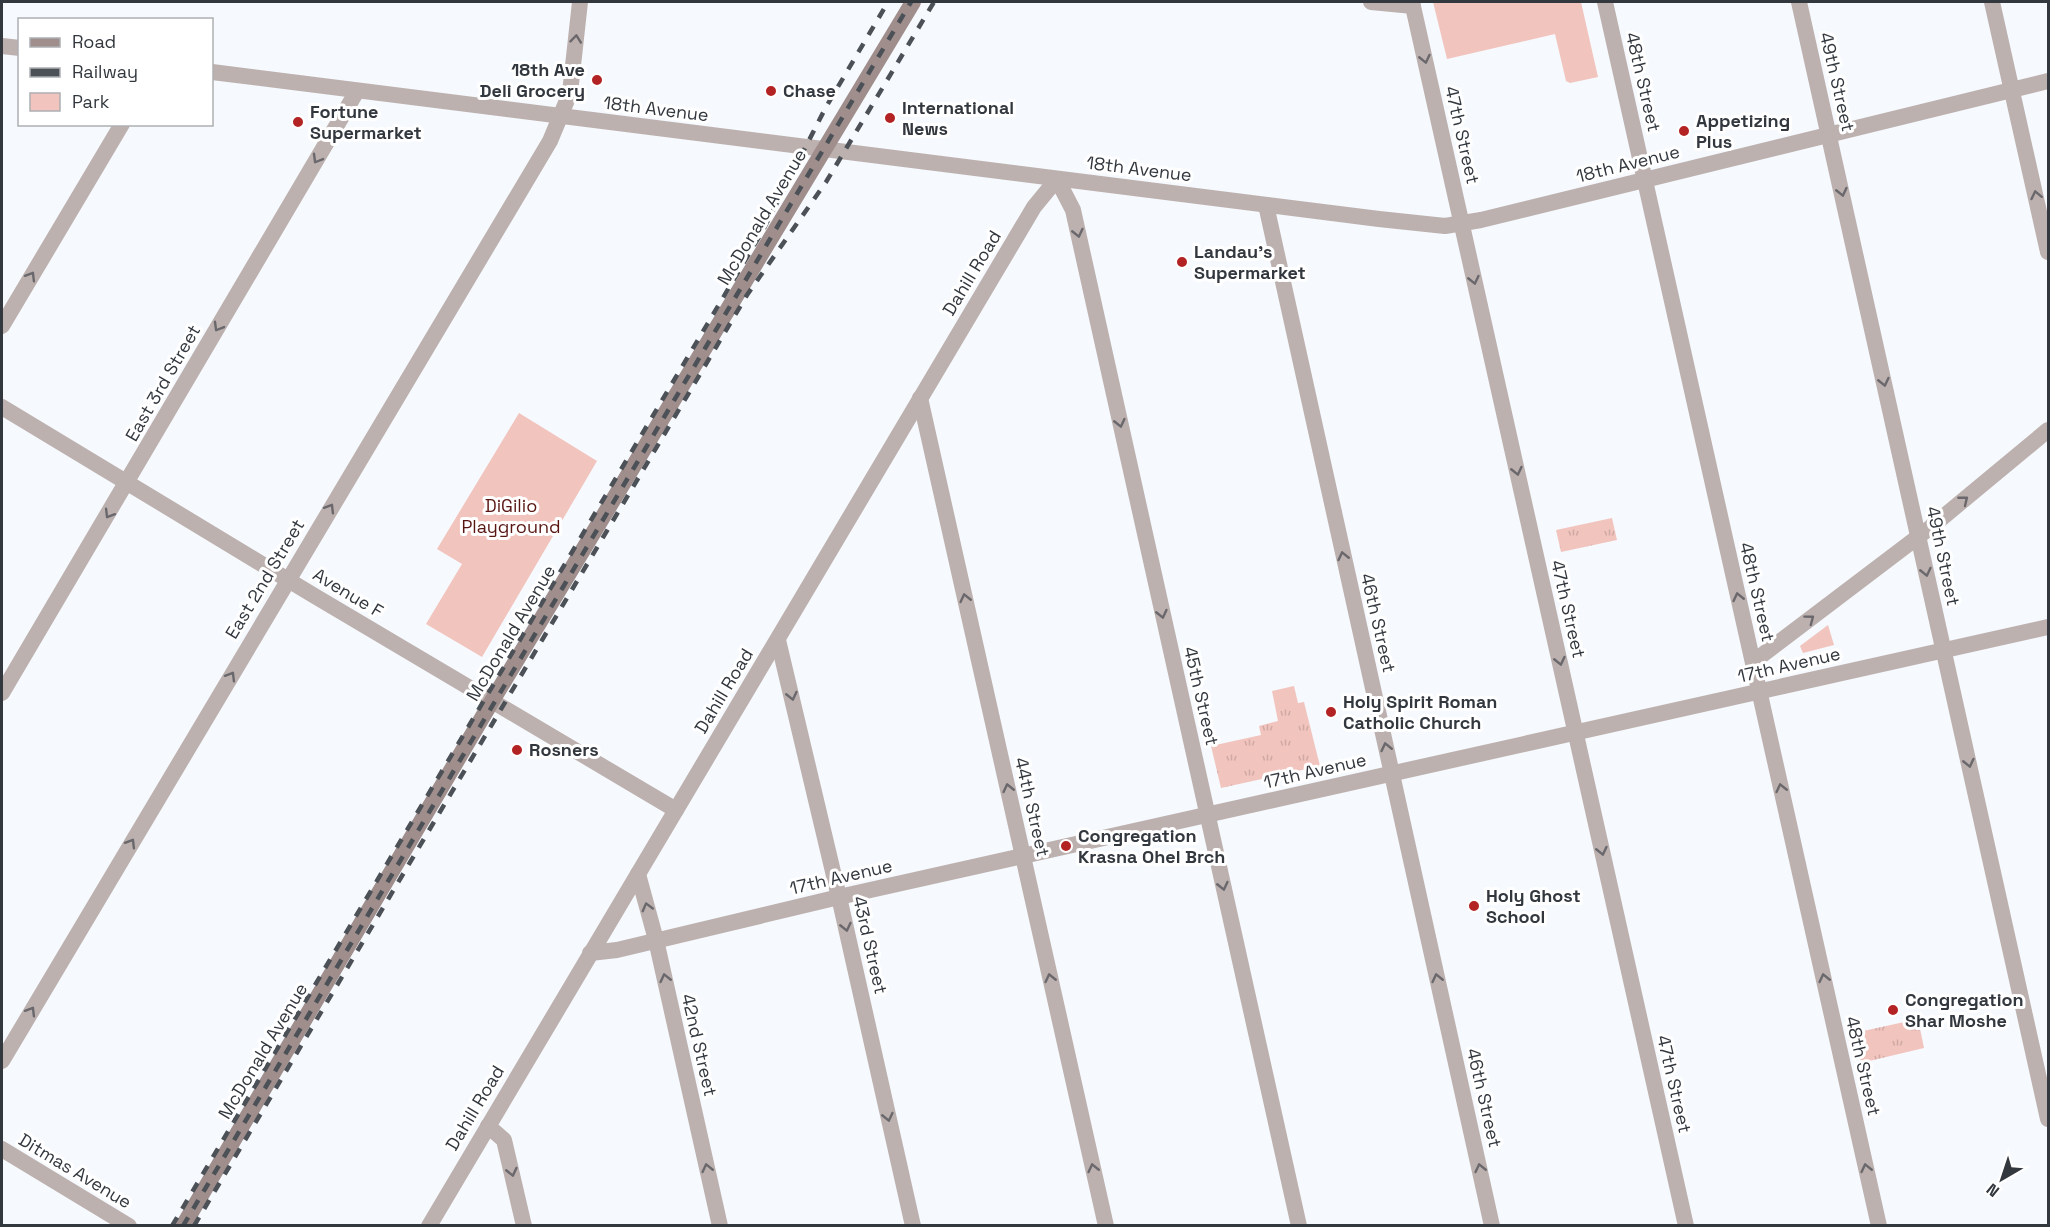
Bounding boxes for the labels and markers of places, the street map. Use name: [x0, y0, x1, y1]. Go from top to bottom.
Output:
place label: 18th Ave Deli Grocery: [480, 58, 585, 102]
marker: 18th Ave Deli Grocery: [590, 73, 604, 87]
place label: Chase: [783, 79, 836, 102]
marker: Chase: [764, 84, 778, 98]
place label: International News: [902, 96, 1014, 140]
place label: Fortune Supermarket: [310, 100, 422, 144]
place label: Appetizing Plus: [1696, 109, 1790, 153]
marker: International News: [883, 111, 897, 125]
marker: Fortune Supermarket: [291, 115, 305, 129]
marker: Appetizing Plus: [1677, 124, 1691, 138]
place label: Landau's Supermarket: [1194, 240, 1306, 284]
marker: Landau's Supermarket: [1175, 255, 1189, 269]
place label: Holy Spirit Roman Catholic Church: [1343, 690, 1497, 734]
marker: Holy Spirit Roman Catholic Church: [1324, 705, 1338, 719]
place label: Rosners: [529, 738, 599, 761]
marker: Rosners: [510, 743, 524, 757]
place label: Congregation Krasna Ohel Brch: [1078, 824, 1225, 868]
marker: Congregation Krasna Ohel Brch: [1059, 839, 1073, 853]
place label: Holy Ghost School: [1486, 884, 1581, 928]
marker: Holy Ghost School: [1467, 899, 1481, 913]
place label: Congregation Shar Moshe: [1905, 988, 2024, 1032]
marker: Congregation Shar Moshe: [1886, 1003, 1900, 1017]

